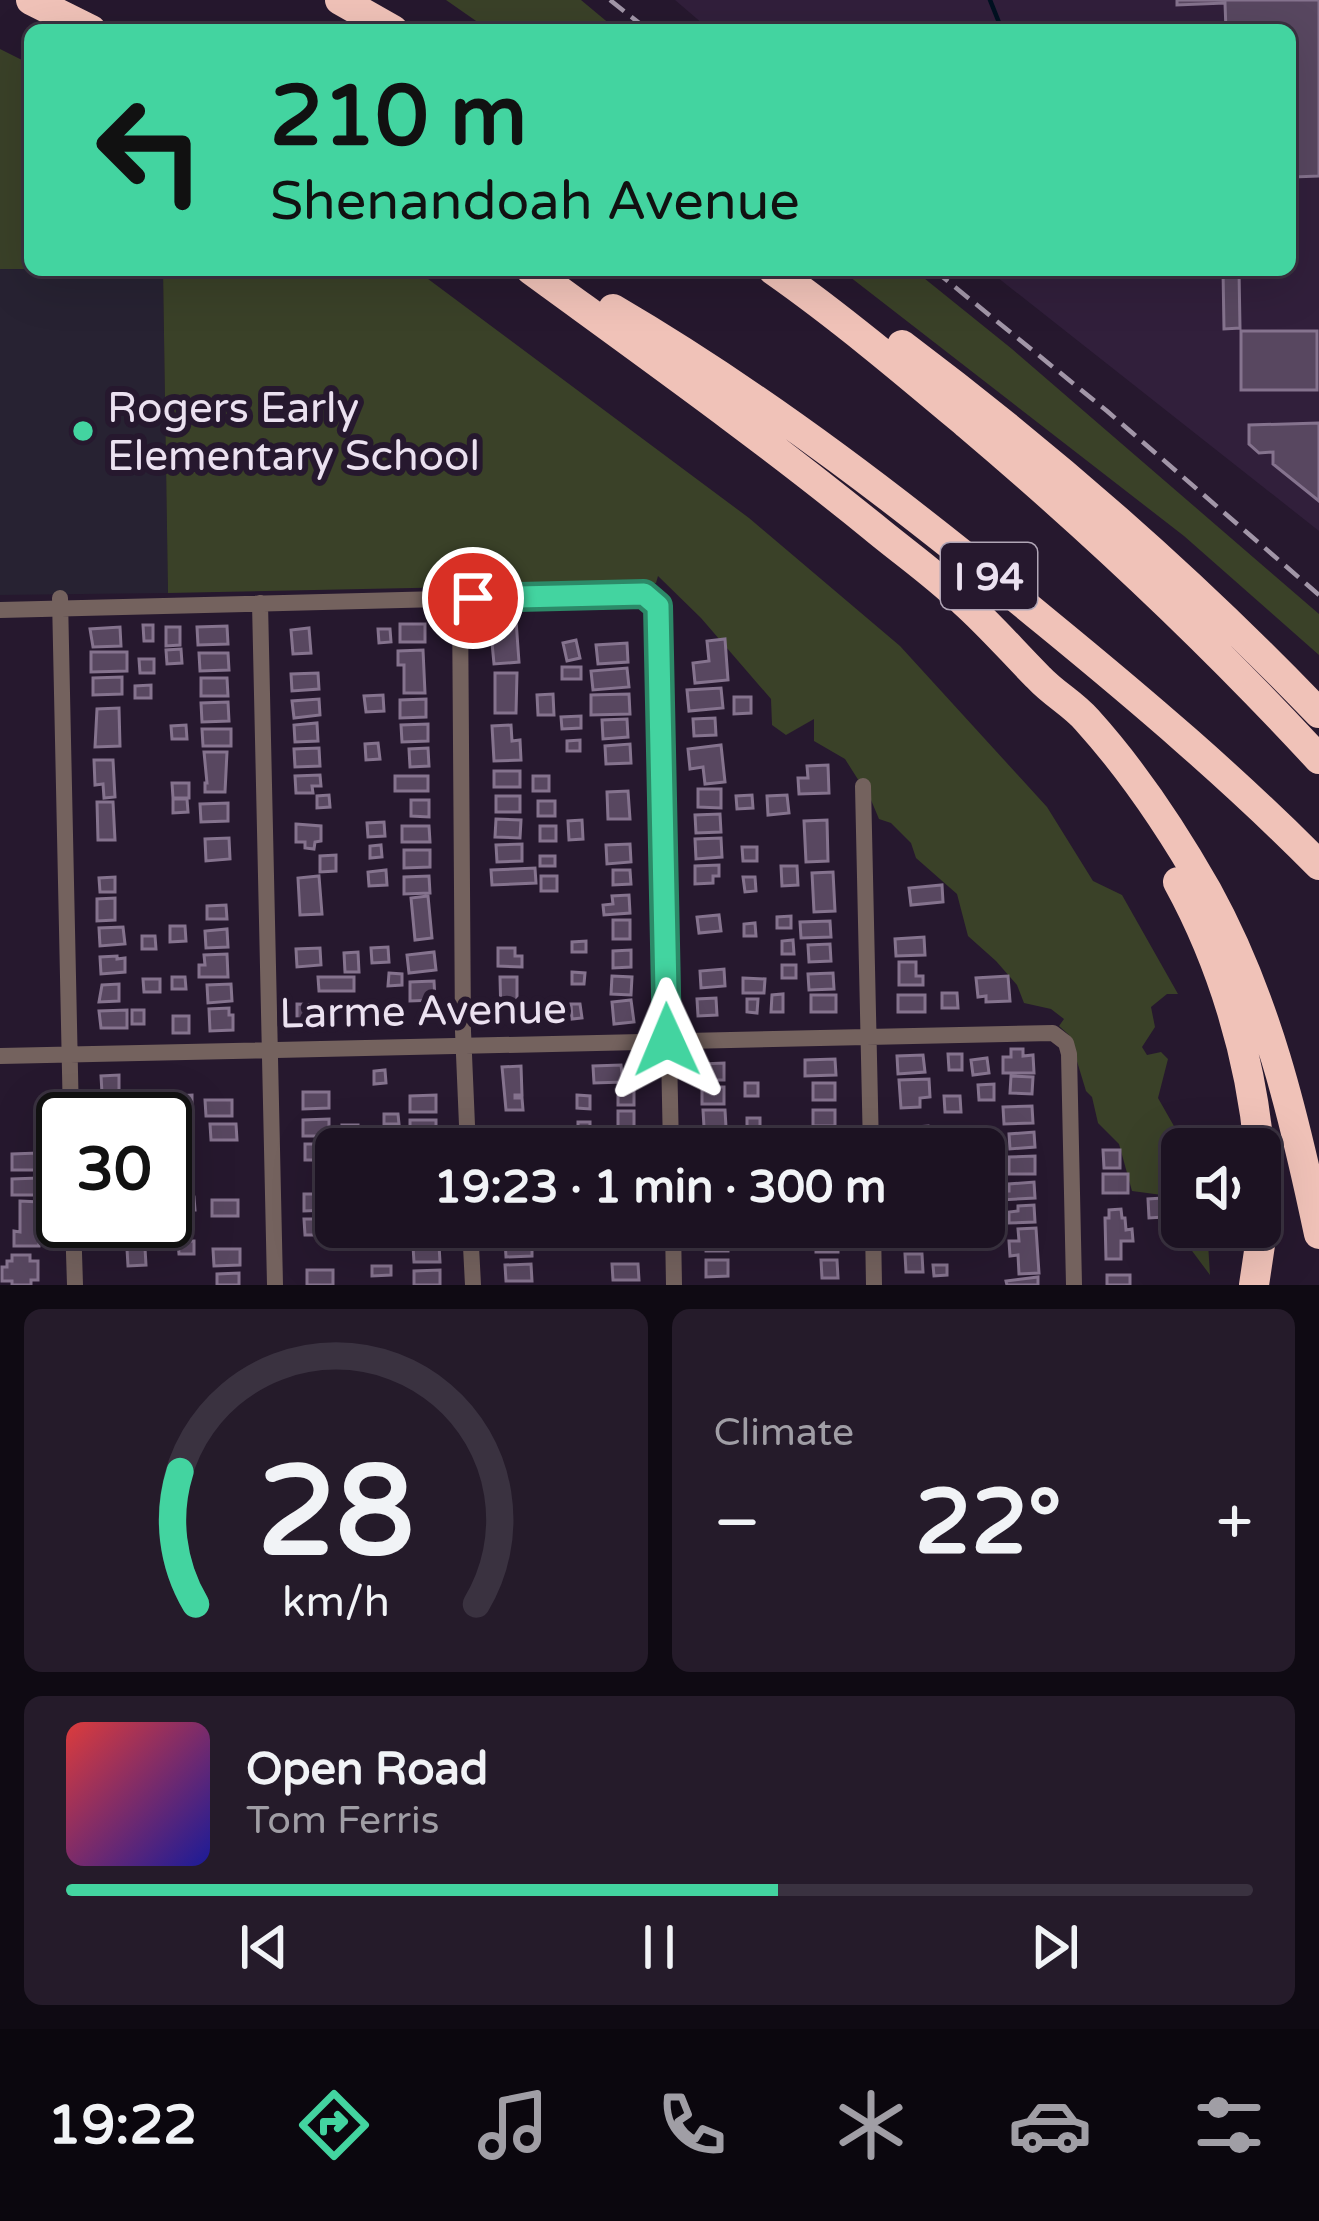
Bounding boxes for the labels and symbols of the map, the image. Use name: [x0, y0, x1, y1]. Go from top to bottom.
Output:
place label: Rogers Early Elementary School: [107, 383, 480, 482]
marker: Rogers Early Elementary School: [70, 418, 96, 444]
road number: I 94: [941, 543, 1037, 609]
pin: [422, 547, 524, 649]
position arrow: [604, 977, 730, 1103]
street label: Larme Avenue: [279, 983, 567, 1040]
speed limit sign: 30: [36, 1092, 192, 1248]

